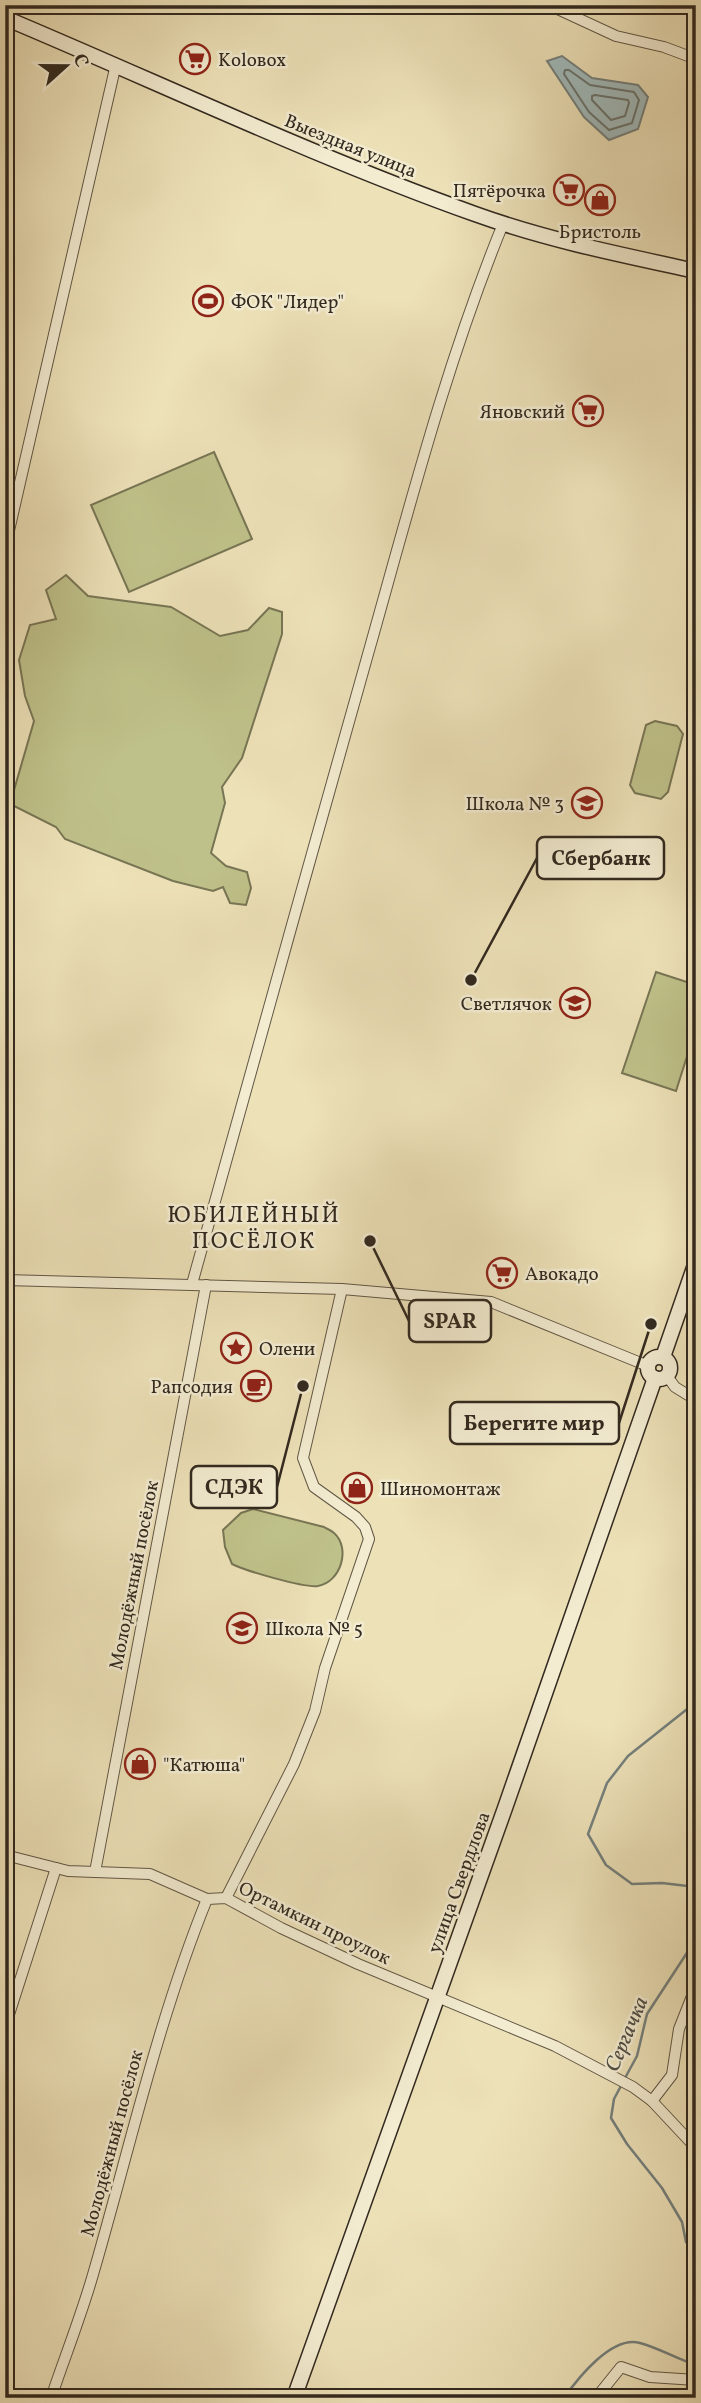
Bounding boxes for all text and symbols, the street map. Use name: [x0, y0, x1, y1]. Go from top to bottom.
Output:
north arrow: [32, 32, 102, 102]
supermarket icon: Kоlовох: [178, 42, 212, 76]
place label: Kоlовох: [218, 48, 286, 74]
text: С: [66, 50, 94, 71]
street label: Выездная улица: [280, 109, 420, 185]
supermarket icon: Пятёрочка: [552, 173, 586, 207]
place label: Пятёрочка: [453, 179, 546, 205]
shop icon: Бристоль: [583, 183, 617, 217]
place label: Бристоль: [559, 220, 641, 246]
sports icon: ФОК "Лидер": [191, 284, 225, 318]
place label: ФОК "Лидер": [231, 290, 344, 316]
supermarket icon: Яновский: [571, 394, 605, 428]
place label: Яновский: [480, 400, 565, 426]
school or university icon: Школа № 3: [570, 786, 604, 820]
place label: Школа № 3: [466, 792, 564, 818]
callout: Сбербанк: [537, 837, 664, 879]
text: Сбербанк: [552, 845, 651, 874]
school or university icon: Светлячок: [558, 986, 592, 1020]
place label: Светлячок: [461, 992, 552, 1018]
district label: ЮБИЛЕЙНЫЙ ПОСЁЛОК: [167, 1200, 341, 1258]
supermarket icon: Авокадо: [485, 1256, 519, 1290]
place label: Авокадо: [525, 1262, 599, 1288]
callout: SPAR: [409, 1300, 491, 1342]
text: SPAR: [423, 1308, 477, 1337]
place icon: Олени: [219, 1331, 253, 1365]
place label: Олени: [259, 1337, 315, 1363]
cafe icon: Рапсодия: [239, 1369, 273, 1403]
place label: Рапсодия: [151, 1375, 233, 1401]
callout: Берегите мир: [450, 1402, 619, 1444]
text: Берегите мир: [463, 1410, 605, 1439]
callout: СДЭК: [191, 1466, 277, 1508]
shop icon: Шиномонтаж: [340, 1471, 374, 1505]
text: СДЭК: [205, 1474, 263, 1503]
place label: Шиномонтаж: [380, 1477, 501, 1503]
street label: Молодёжный посёлок: [104, 1478, 166, 1672]
school or university icon: Школа № 5: [225, 1611, 259, 1645]
place label: Школа № 5: [265, 1617, 363, 1643]
shop icon: "Катюша": [123, 1747, 157, 1781]
place label: "Катюша": [163, 1753, 245, 1779]
street label: улица Свердлова: [422, 1808, 498, 1957]
street label: Ортамкин проулок: [234, 1876, 394, 1972]
water label: Сергачка: [599, 1993, 656, 2077]
street label: Молодёжный посёлок: [75, 2047, 150, 2240]

